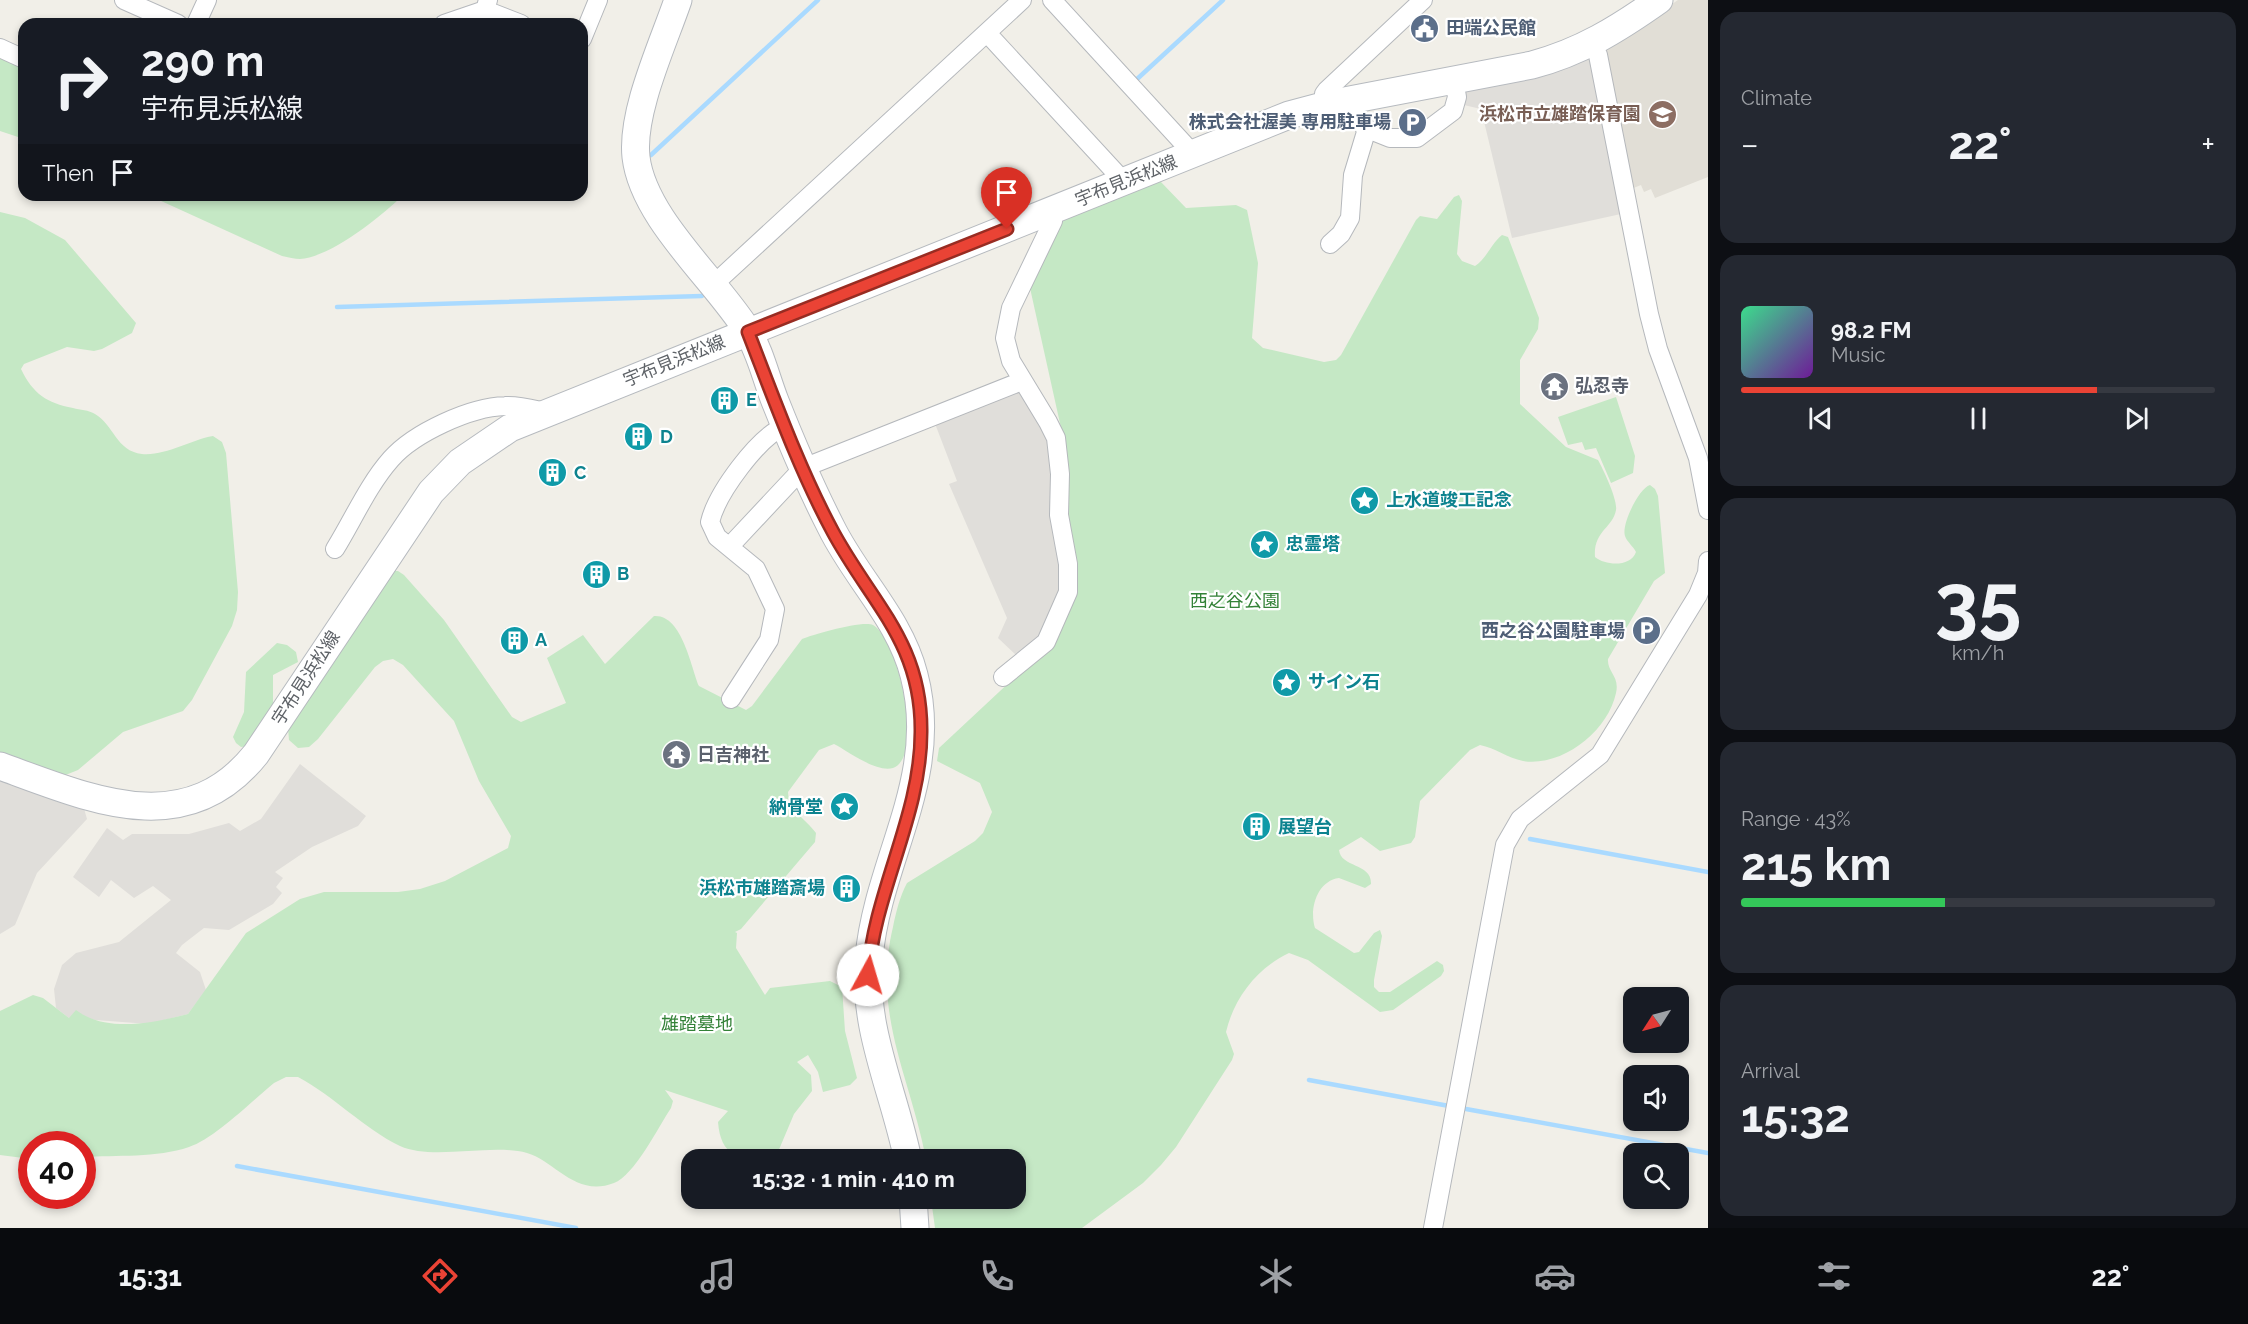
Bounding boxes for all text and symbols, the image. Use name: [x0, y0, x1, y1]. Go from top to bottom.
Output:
public building icon: 田端公民館: [1409, 12, 1441, 44]
place label: 田端公民館: [1446, 17, 1536, 38]
text: 290 m: [141, 37, 264, 86]
icon: right: [42, 42, 120, 120]
text: Climate: [1741, 86, 1812, 110]
text: 宇布見浜松線: [141, 93, 303, 124]
school or university icon: 浜松市立雄踏保育園: [1646, 98, 1678, 130]
place label: 浜松市立雄踏保育園: [1479, 103, 1641, 124]
parking icon: 株式会社渥美 専用駐車場: [1396, 106, 1428, 138]
place label: 株式会社渥美 専用駐車場: [1189, 111, 1391, 132]
text: 22°: [1948, 117, 2012, 170]
text: −: [1741, 125, 1759, 164]
text: +: [2201, 125, 2215, 164]
street label: 宇布見浜松線: [1072, 151, 1180, 211]
icon: arrive: [106, 156, 139, 189]
text: Then: [42, 160, 94, 186]
pin: [981, 167, 1032, 229]
icon: arrive: [990, 176, 1023, 209]
text: 98.2 FM: [1831, 317, 1912, 343]
street label: 宇布見浜松線: [620, 331, 728, 391]
text: Music: [1831, 343, 1885, 367]
temple icon: 弘忍寺: [1538, 370, 1570, 402]
place label: 弘忍寺: [1575, 375, 1629, 396]
building icon: E: [709, 384, 741, 416]
place label: E: [746, 389, 757, 410]
icon: previous: [1804, 402, 1837, 435]
icon: pause: [1962, 402, 1995, 435]
icon: next: [2120, 402, 2153, 435]
building icon: D: [623, 421, 655, 453]
place label: D: [660, 426, 673, 447]
building icon: C: [537, 457, 569, 489]
place label: C: [574, 462, 586, 483]
place icon: 上水道竣工記念: [1349, 484, 1381, 516]
place label: 上水道竣工記念: [1386, 489, 1512, 510]
place icon: 忠霊塔: [1249, 528, 1281, 560]
place label: 忠霊塔: [1286, 533, 1340, 554]
text: 35: [1935, 556, 2021, 647]
building icon: B: [580, 558, 612, 590]
place label: B: [617, 563, 629, 584]
park label: 西之谷公園: [1190, 590, 1280, 611]
parking icon: 西之谷公園駐車場: [1630, 615, 1662, 647]
place label: 西之谷公園駐車場: [1481, 620, 1625, 641]
building icon: A: [498, 624, 530, 656]
street label: 宇布見浜松線: [267, 627, 344, 729]
place label: A: [535, 629, 548, 650]
text: km/h: [1952, 641, 2004, 665]
place icon: サイン石: [1271, 666, 1303, 698]
place label: サイン石: [1308, 671, 1380, 692]
temple icon: 日吉神社: [660, 739, 692, 771]
place label: 日吉神社: [697, 744, 769, 765]
place icon: 納骨堂: [828, 791, 860, 823]
place label: 納骨堂: [769, 796, 823, 817]
text: Range · 43%: [1741, 807, 1850, 831]
building icon: 展望台: [1241, 811, 1273, 843]
place label: 展望台: [1278, 816, 1332, 837]
text: 215 km: [1741, 838, 1891, 891]
building icon: 浜松市雄踏斎場: [830, 872, 862, 904]
place label: 浜松市雄踏斎場: [699, 877, 825, 898]
position arrow: [836, 943, 900, 1007]
north arrow: [1623, 987, 1689, 1053]
map controls: [1623, 987, 1689, 1209]
park label: 雄踏墓地: [661, 1013, 733, 1034]
text: Arrival: [1741, 1059, 1800, 1083]
button: sound: [1623, 1065, 1689, 1131]
text: 15:32: [1741, 1090, 1850, 1143]
speed limit sign: 40: [18, 1131, 96, 1209]
button: search: [1623, 1143, 1689, 1209]
text: 15:32 · 1 min · 410 m: [752, 1166, 955, 1192]
icon: directions: [419, 1255, 461, 1297]
icon: music: [697, 1255, 739, 1297]
icon: phone: [976, 1255, 1018, 1297]
icon: climate: [1255, 1255, 1297, 1297]
icon: car: [1534, 1255, 1576, 1297]
icon: filters: [1813, 1255, 1855, 1297]
text: 15:31: [118, 1261, 182, 1292]
text: 22°: [2092, 1261, 2130, 1292]

